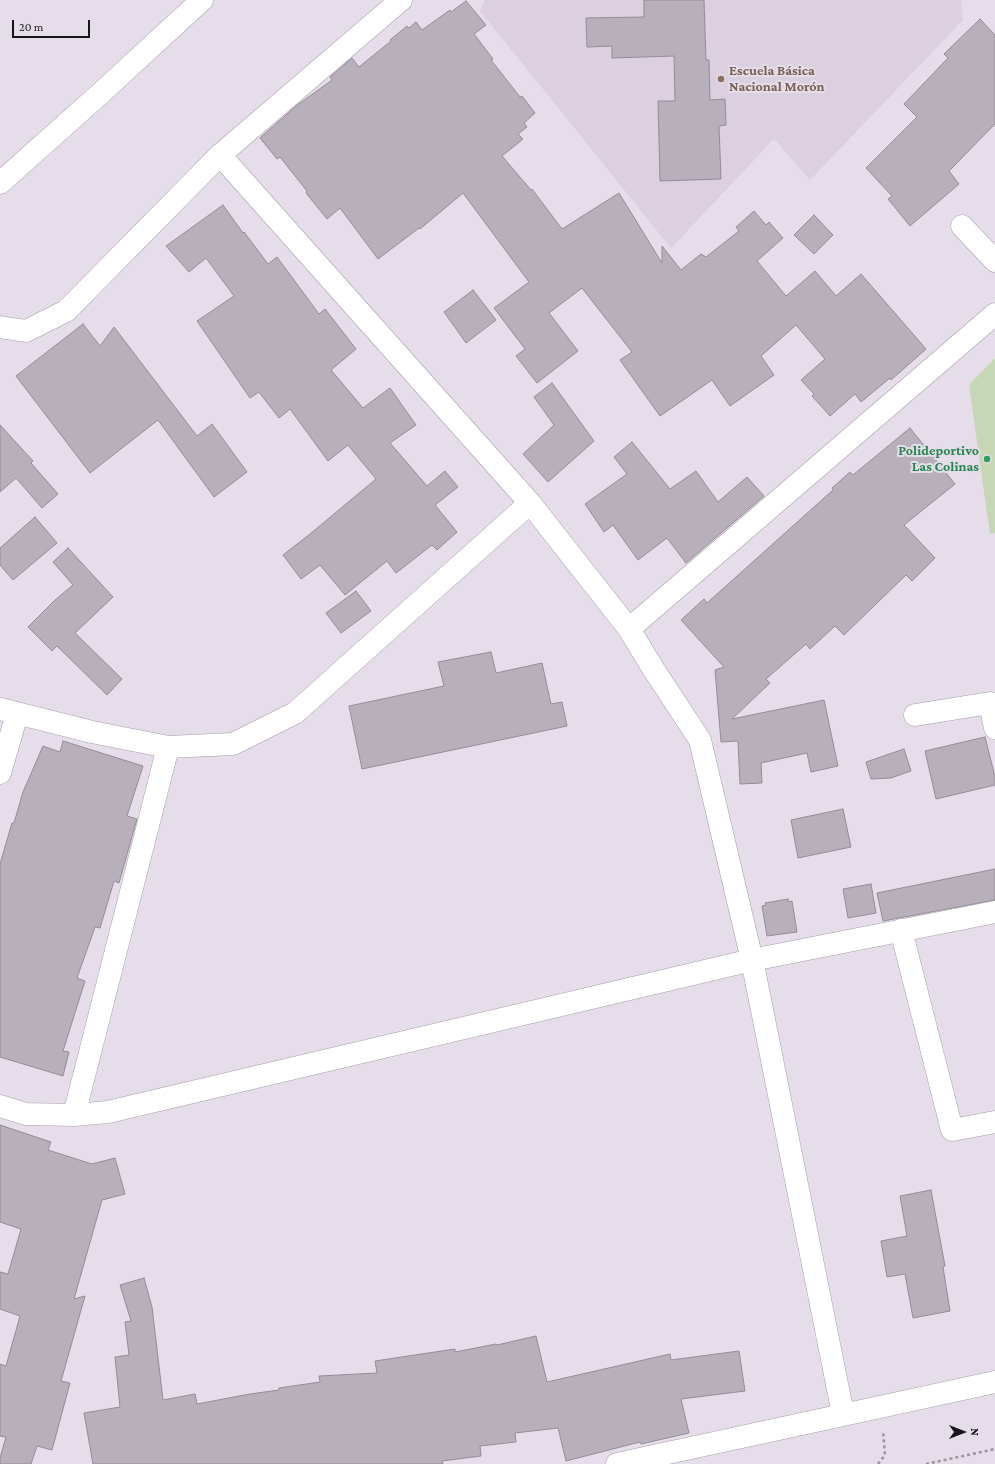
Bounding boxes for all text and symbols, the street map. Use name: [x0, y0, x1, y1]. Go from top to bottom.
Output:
scale bar: [14, 12, 92, 38]
text: 20 m: [19, 20, 43, 34]
place label: Escuela Básica Nacional Morón: [729, 63, 824, 96]
marker: Escuela Básica Nacional Morón: [716, 74, 726, 84]
place label: Polideportivo Las Colinas: [898, 443, 979, 476]
marker: Polideportivo Las Colinas: [982, 454, 992, 464]
north arrow: [943, 1412, 983, 1452]
text: N: [969, 1428, 981, 1436]

